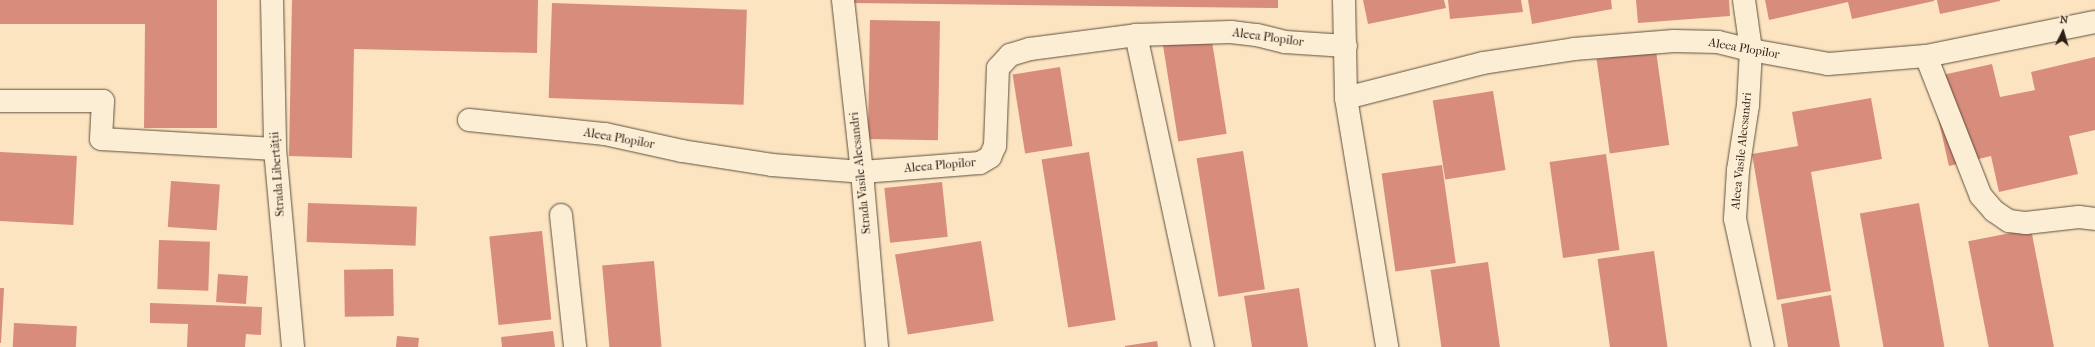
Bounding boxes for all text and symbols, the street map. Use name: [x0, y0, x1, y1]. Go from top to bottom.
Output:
north arrow: [2043, 12, 2083, 52]
text: N: [2059, 13, 2069, 26]
street label: Aleea Plopilor: [1231, 26, 1305, 50]
street label: Aleea Plopilor: [1707, 36, 1781, 62]
street label: Aleea Vasile Alecsandri: [1729, 92, 1755, 210]
street label: Strada Vasile Alecsandri: [847, 111, 875, 235]
street label: Aleea Plopilor: [582, 126, 656, 152]
street label: Strada Libertății: [268, 131, 288, 217]
street label: Aleea Plopilor: [904, 156, 976, 176]

